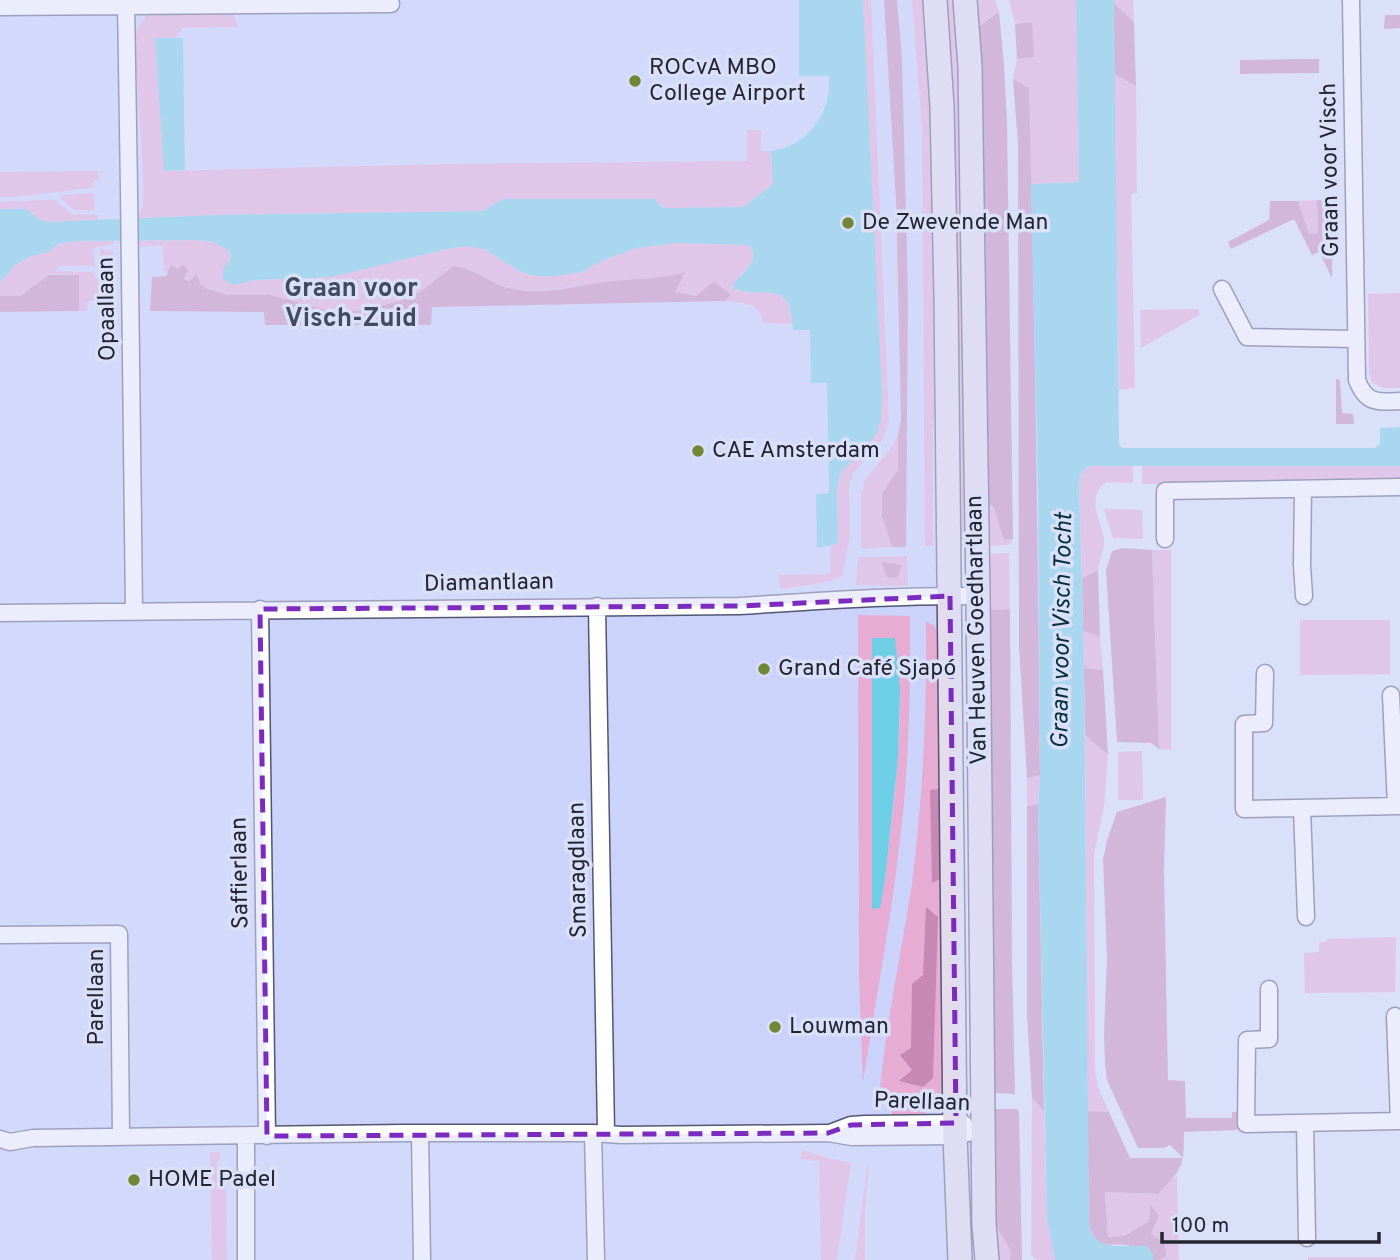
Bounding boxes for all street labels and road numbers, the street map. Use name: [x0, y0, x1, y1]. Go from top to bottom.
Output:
street label: Graan voor Visch: [1315, 83, 1347, 257]
street label: Opaallaan: [93, 257, 123, 361]
street label: Van Heuven Goedhartlaan: [961, 495, 995, 765]
street label: Diamantlaan: [424, 568, 554, 600]
street label: Smaragdlaan: [563, 802, 595, 938]
street label: Saffierlaan: [226, 817, 256, 929]
street label: Parellaan: [83, 949, 112, 1045]
street label: Parellaan: [873, 1087, 971, 1119]

